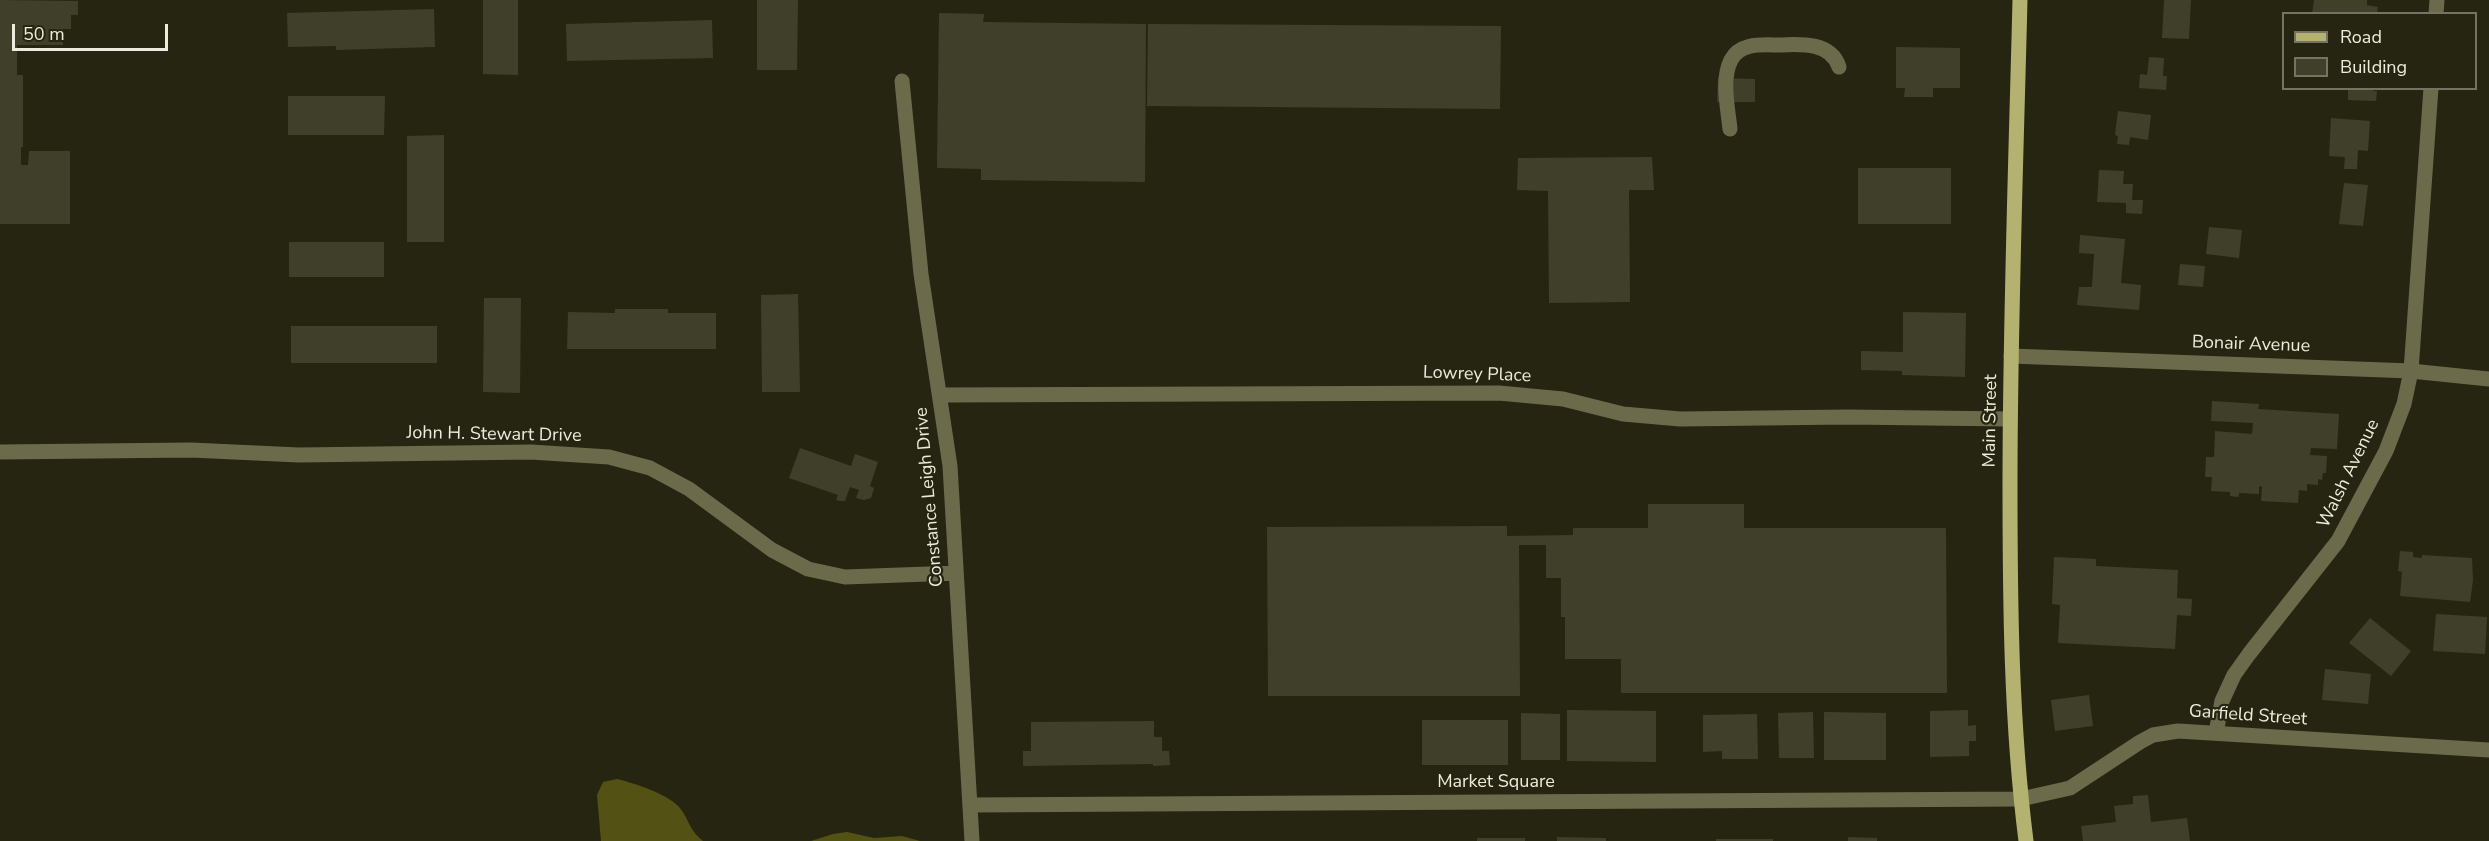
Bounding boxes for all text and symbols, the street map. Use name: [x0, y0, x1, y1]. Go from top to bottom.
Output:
scale bar: [15, 12, 171, 50]
legend: [2282, 12, 2477, 90]
text: 50 m: [23, 22, 65, 46]
text: Road: [2340, 25, 2382, 49]
text: Building: [2340, 55, 2407, 79]
street label: Bonair Avenue: [2191, 332, 2311, 358]
street label: Lowrey Place: [1422, 362, 1532, 388]
street label: Main Street: [1979, 374, 2003, 468]
street label: Constance Leigh Drive: [911, 406, 949, 588]
street label: Walsh Avenue: [2313, 416, 2385, 532]
street label: John H. Stewart Drive: [406, 423, 582, 447]
street label: Garfield Street: [2188, 701, 2308, 731]
street label: Market Square: [1437, 772, 1555, 794]

